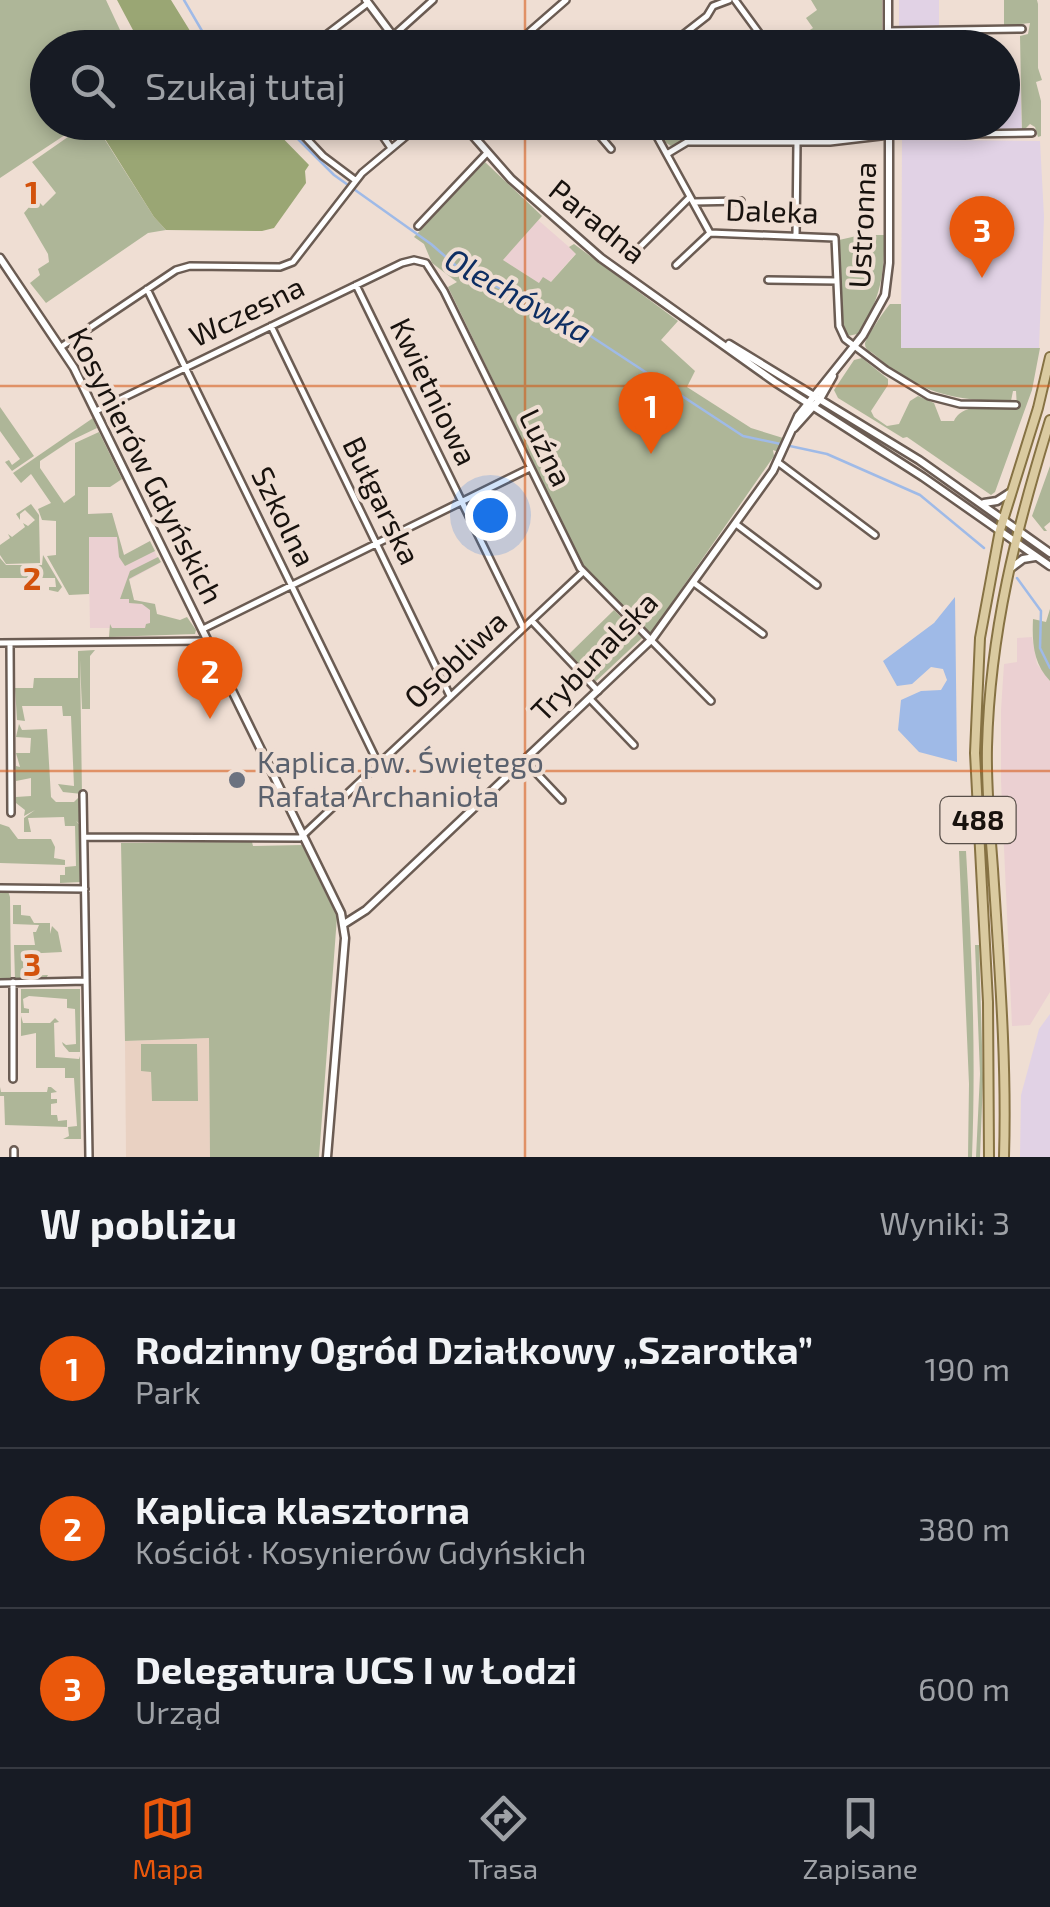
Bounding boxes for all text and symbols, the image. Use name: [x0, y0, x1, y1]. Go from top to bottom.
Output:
search box: [30, 30, 1020, 140]
icon: search: [65, 58, 120, 113]
text: Szukaj tutaj: [145, 62, 346, 108]
street label: Ustronna: [840, 161, 882, 289]
street label: Paradna: [543, 171, 654, 270]
text: 1: [25, 172, 39, 210]
street label: Daleka: [725, 190, 819, 230]
pin: 3: [950, 196, 1014, 278]
water label: Olechówka: [439, 238, 599, 350]
street label: Wczesna: [183, 267, 309, 353]
street label: Kwietniowa: [384, 311, 486, 471]
street label: Kosynierów Gdyńskich: [61, 321, 232, 609]
pin: 1: [618, 372, 684, 454]
street label: Luźna: [513, 403, 581, 492]
street label: Bułgarska: [336, 430, 429, 570]
street label: Szkolna: [245, 460, 324, 572]
your location: [465, 490, 516, 541]
text: 2: [23, 558, 41, 596]
street label: Trybunalska: [523, 583, 664, 728]
street label: Osobliwa: [396, 602, 513, 715]
pin: 2: [178, 636, 242, 719]
place label: Kaplica pw. Świętego Rafała Archanioła: [257, 743, 544, 813]
marker: Kaplica pw. Świętego Rafała Archanioła: [226, 769, 248, 791]
road number: 488: [940, 797, 1016, 843]
text: 3: [23, 944, 41, 982]
text: W pobliżu: [40, 1197, 237, 1247]
text: Wyniki: 3: [880, 1203, 1010, 1241]
text: Rodzinny Ogród Działkowy „Szarotka”: [135, 1326, 813, 1372]
text: 1: [66, 1349, 79, 1387]
text: 190 m: [924, 1349, 1010, 1387]
text: Park: [135, 1372, 200, 1410]
text: Kaplica klasztorna: [135, 1486, 470, 1532]
text: 2: [63, 1509, 82, 1547]
text: 380 m: [918, 1509, 1010, 1547]
text: Kościół · Kosynierów Gdyńskich: [135, 1532, 586, 1570]
text: Delegatura UCS I w Łodzi: [135, 1646, 577, 1692]
text: 3: [63, 1669, 82, 1707]
text: 600 m: [918, 1669, 1010, 1707]
text: Urząd: [135, 1692, 221, 1730]
tab: Mapa: [132, 1791, 204, 1885]
tab: Trasa: [468, 1791, 538, 1885]
tab: Zapisane: [802, 1791, 918, 1885]

